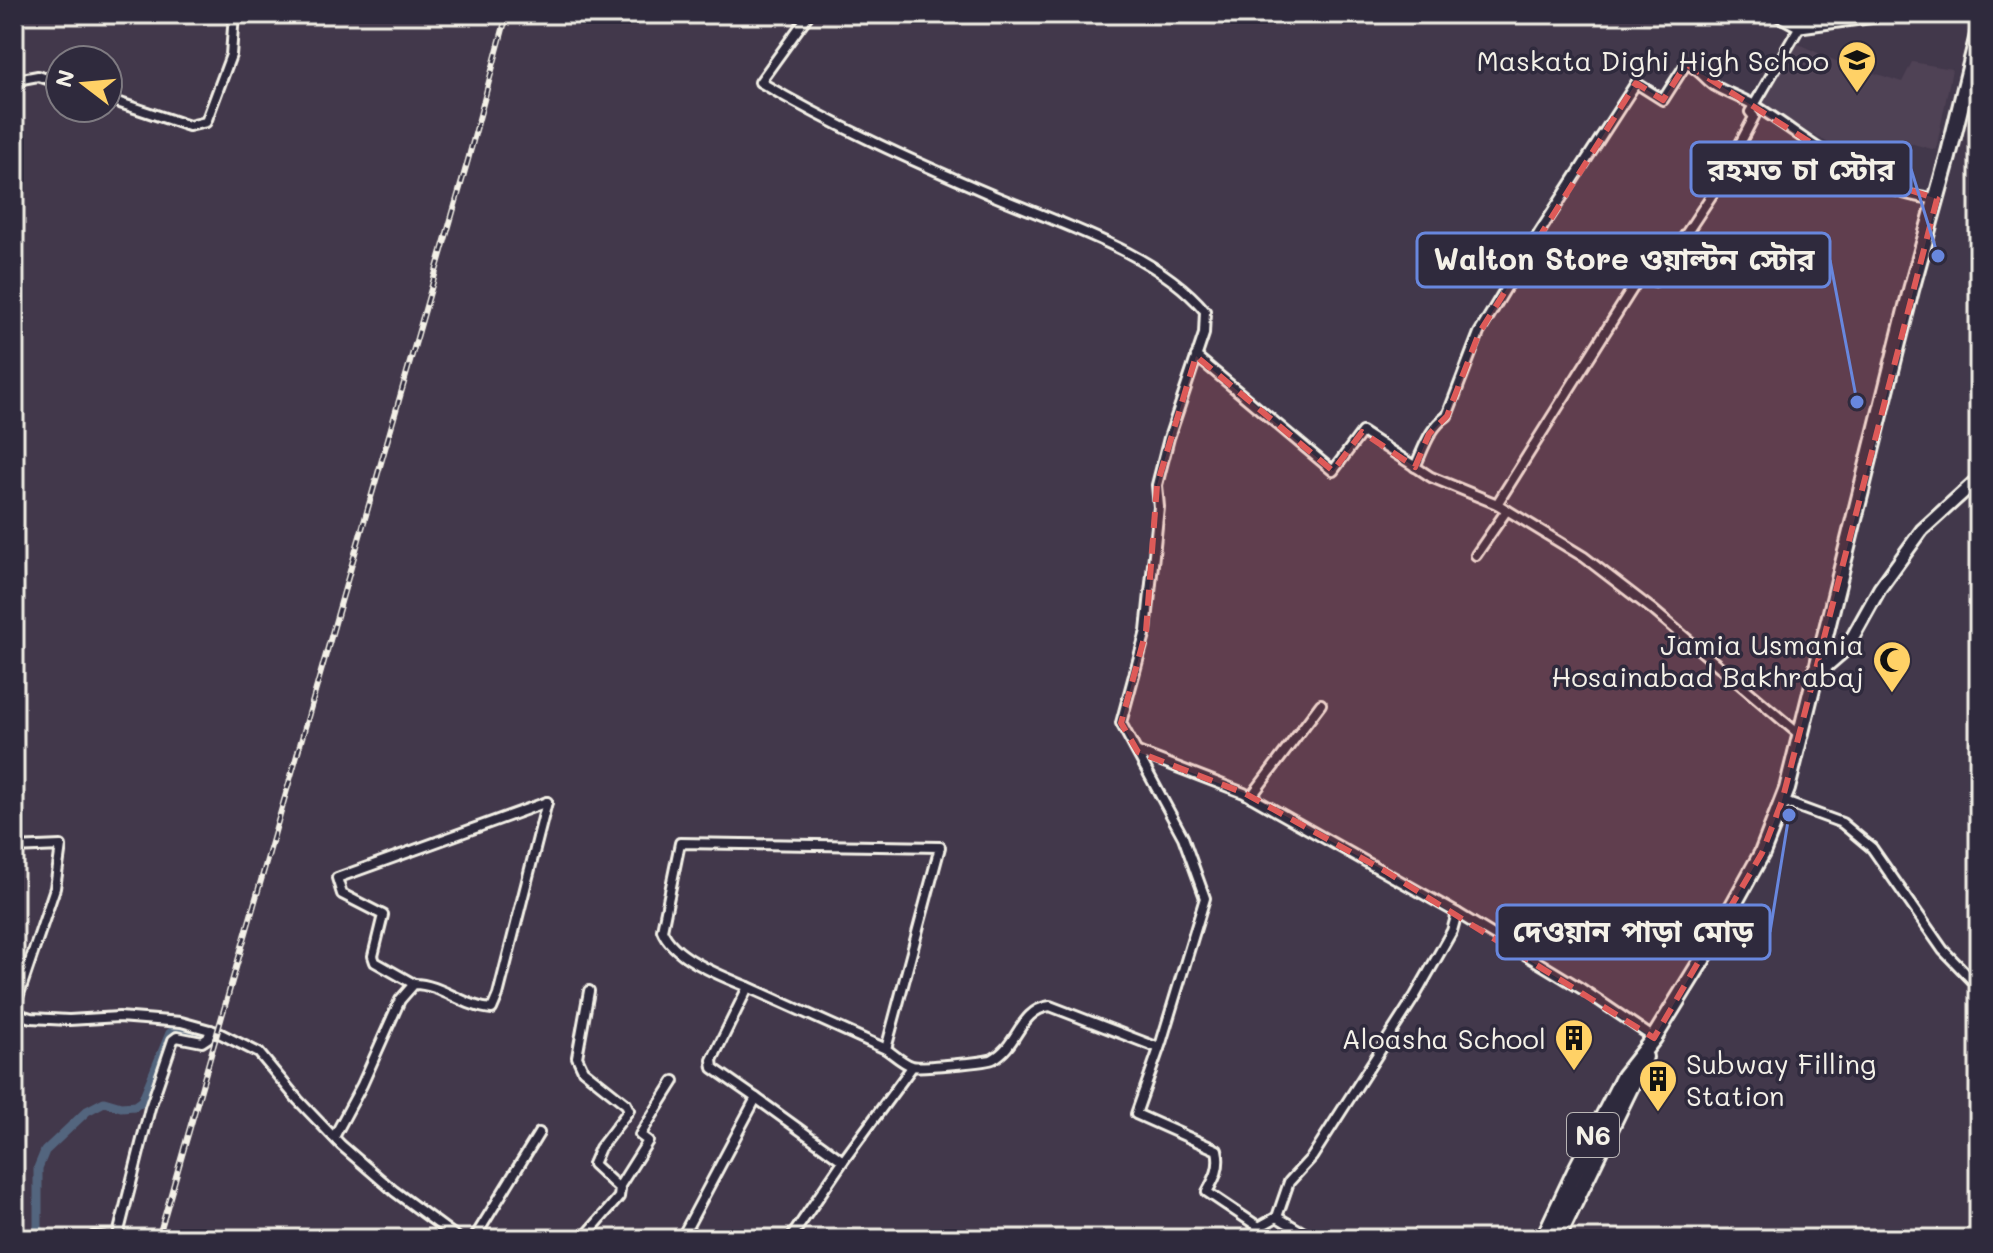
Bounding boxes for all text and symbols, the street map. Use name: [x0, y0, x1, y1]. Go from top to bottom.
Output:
school or university icon: Maskata Dighi High Schoo: [1836, 39, 1878, 94]
place label: Maskata Dighi High Schoo: [1476, 42, 1829, 78]
north arrow: [44, 44, 124, 124]
text: N: [48, 66, 81, 90]
callout: রহমত চা স্টোর: [1691, 142, 1911, 196]
text: রহমত চা স্টোর: [1706, 148, 1896, 188]
callout: Walton Store ওয়াল্টন স্টোর: [1417, 233, 1830, 287]
text: Walton Store ওয়াল্টন স্টোর: [1433, 238, 1815, 278]
place label: Jamia Usmania Hosainabad Bakhrabaj: [1551, 626, 1864, 694]
mosque icon: Jamia Usmania Hosainabad Bakhrabaj: [1871, 639, 1913, 694]
callout: দেওয়ান পাড়া মোড়: [1497, 905, 1770, 959]
text: দেওয়ান পাড়া মোড়: [1513, 910, 1754, 950]
building icon: Aloasha School: [1553, 1017, 1595, 1072]
place label: Aloasha School: [1341, 1020, 1546, 1056]
place label: Subway Filling Station: [1686, 1045, 1876, 1113]
building icon: Subway Filling Station: [1637, 1058, 1679, 1113]
road number: N6: [1567, 1113, 1619, 1157]

